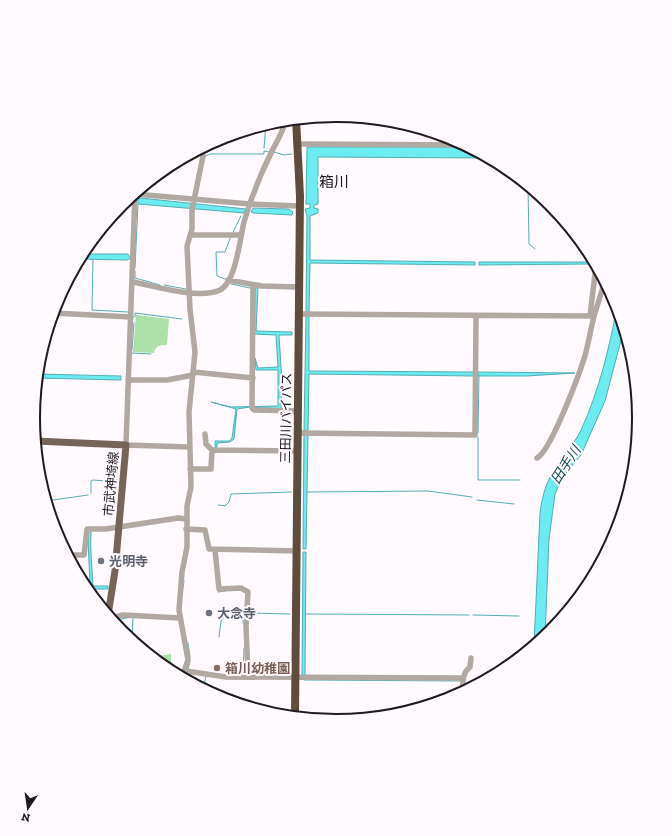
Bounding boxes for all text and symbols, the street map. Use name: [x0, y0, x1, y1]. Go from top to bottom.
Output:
district label: 箱川: [319, 173, 349, 191]
street label: 三田川バイパス: [278, 373, 294, 463]
water label: 田手川: [547, 441, 586, 487]
street label: 市武神埼線: [101, 451, 121, 517]
place label: 光明寺: [109, 554, 148, 569]
marker: 光明寺: [96, 556, 106, 566]
place label: 大念寺: [217, 606, 256, 621]
marker: 大念寺: [204, 608, 214, 618]
place label: 箱川幼稚園: [225, 661, 290, 676]
marker: 箱川幼稚園: [212, 663, 222, 673]
north arrow: [8, 788, 48, 828]
text: N: [20, 810, 31, 825]

